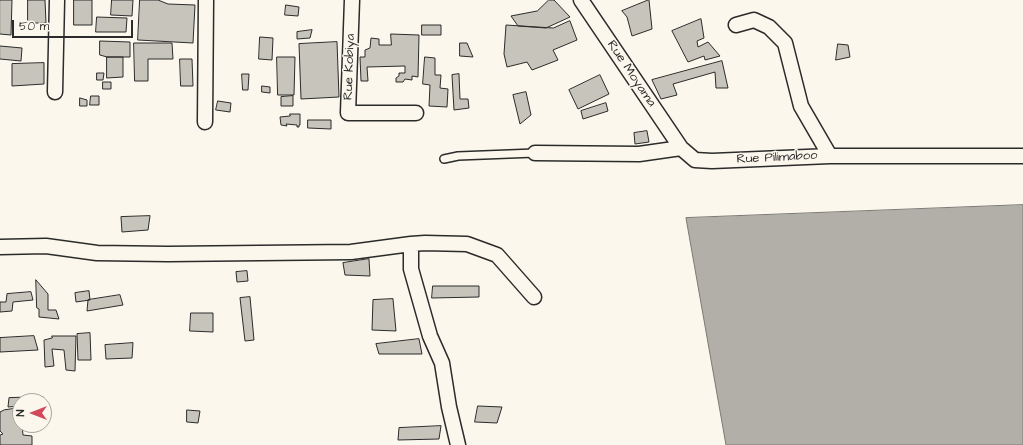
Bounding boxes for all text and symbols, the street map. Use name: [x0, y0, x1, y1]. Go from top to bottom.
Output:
scale bar: [14, 12, 135, 38]
text: 50 m: [19, 18, 49, 35]
street label: Rue Kobiya: [341, 34, 359, 100]
street label: Rue Moyama: [603, 38, 659, 110]
street label: Rue Pilimaboo: [736, 148, 818, 168]
north arrow: [12, 393, 52, 433]
text: N: [13, 410, 28, 416]

